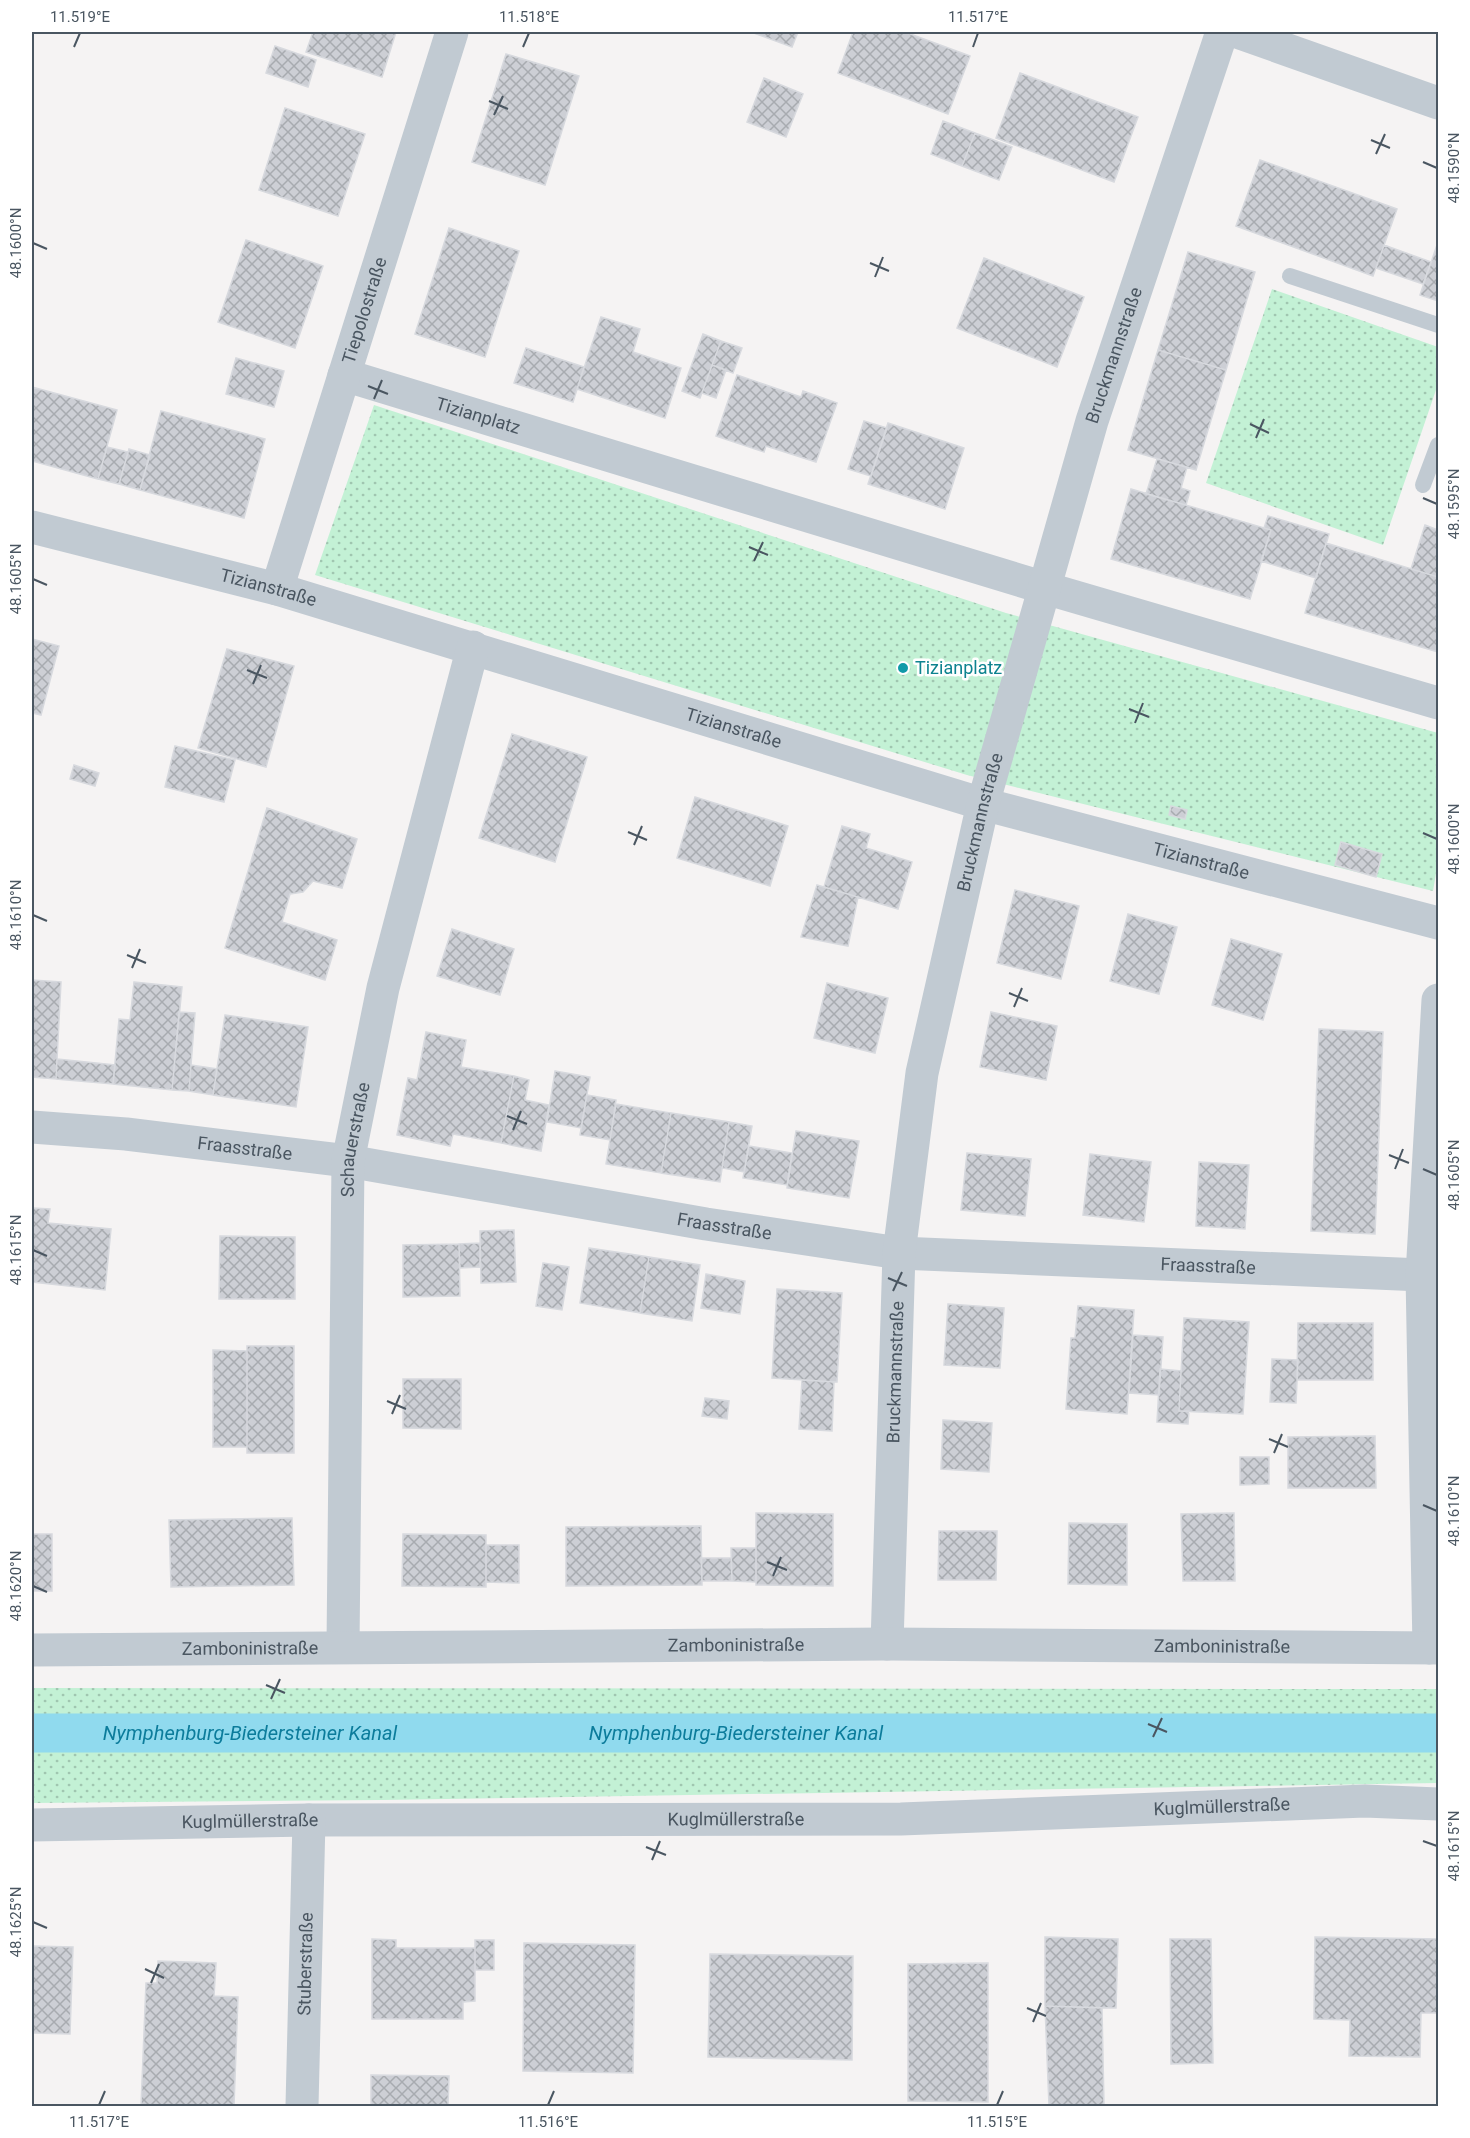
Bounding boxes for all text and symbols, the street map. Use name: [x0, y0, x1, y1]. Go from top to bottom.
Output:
text: 11.519°E: [50, 8, 111, 26]
text: 11.518°E: [499, 8, 560, 26]
text: 11.517°E: [948, 8, 1009, 26]
text: 48.1590°N: [1445, 133, 1463, 203]
text: 48.1600°N: [7, 208, 25, 278]
street label: Tiepolostraße: [337, 254, 391, 366]
street label: Bruckmannstraße: [1081, 284, 1146, 426]
street label: Tizianplatz: [433, 392, 523, 438]
text: 48.1595°N: [1445, 469, 1463, 539]
text: 48.1605°N: [7, 544, 25, 614]
street label: Tizianstraße: [218, 564, 319, 610]
place label: Tizianplatz: [915, 657, 1002, 678]
marker: Tizianplatz: [896, 661, 910, 675]
street label: Tizianstraße: [683, 703, 784, 752]
street label: Bruckmannstraße: [952, 750, 1007, 894]
text: 48.1600°N: [1445, 804, 1463, 874]
street label: Tizianstraße: [1150, 838, 1252, 883]
text: 48.1610°N: [7, 880, 25, 950]
street label: Schauerstraße: [337, 1080, 374, 1197]
street label: Fraasstraße: [196, 1132, 294, 1164]
text: 48.1605°N: [1445, 1140, 1463, 1210]
street label: Fraasstraße: [676, 1208, 773, 1244]
text: 48.1615°N: [7, 1215, 25, 1285]
street label: Fraasstraße: [1160, 1253, 1256, 1278]
street label: Bruckmannstraße: [882, 1301, 908, 1444]
text: 48.1610°N: [1445, 1476, 1463, 1546]
text: 48.1620°N: [7, 1551, 25, 1621]
street label: Zamboninistraße: [668, 1634, 804, 1656]
street label: Zamboninistraße: [1154, 1635, 1290, 1657]
street label: Zamboninistraße: [182, 1637, 318, 1659]
water label: Nymphenburg-Biedersteiner Kanal: [103, 1721, 398, 1745]
water label: Nymphenburg-Biedersteiner Kanal: [589, 1721, 884, 1745]
street label: Kuglmüllerstraße: [1153, 1793, 1290, 1819]
street label: Kuglmüllerstraße: [668, 1808, 804, 1829]
street label: Kuglmüllerstraße: [181, 1809, 318, 1832]
text: 48.1615°N: [1445, 1811, 1463, 1881]
text: 48.1625°N: [7, 1887, 25, 1957]
street label: Stuberstraße: [293, 1912, 317, 2016]
text: 11.517°E: [69, 2113, 130, 2131]
text: 11.516°E: [518, 2113, 579, 2131]
text: 11.515°E: [967, 2113, 1028, 2131]

